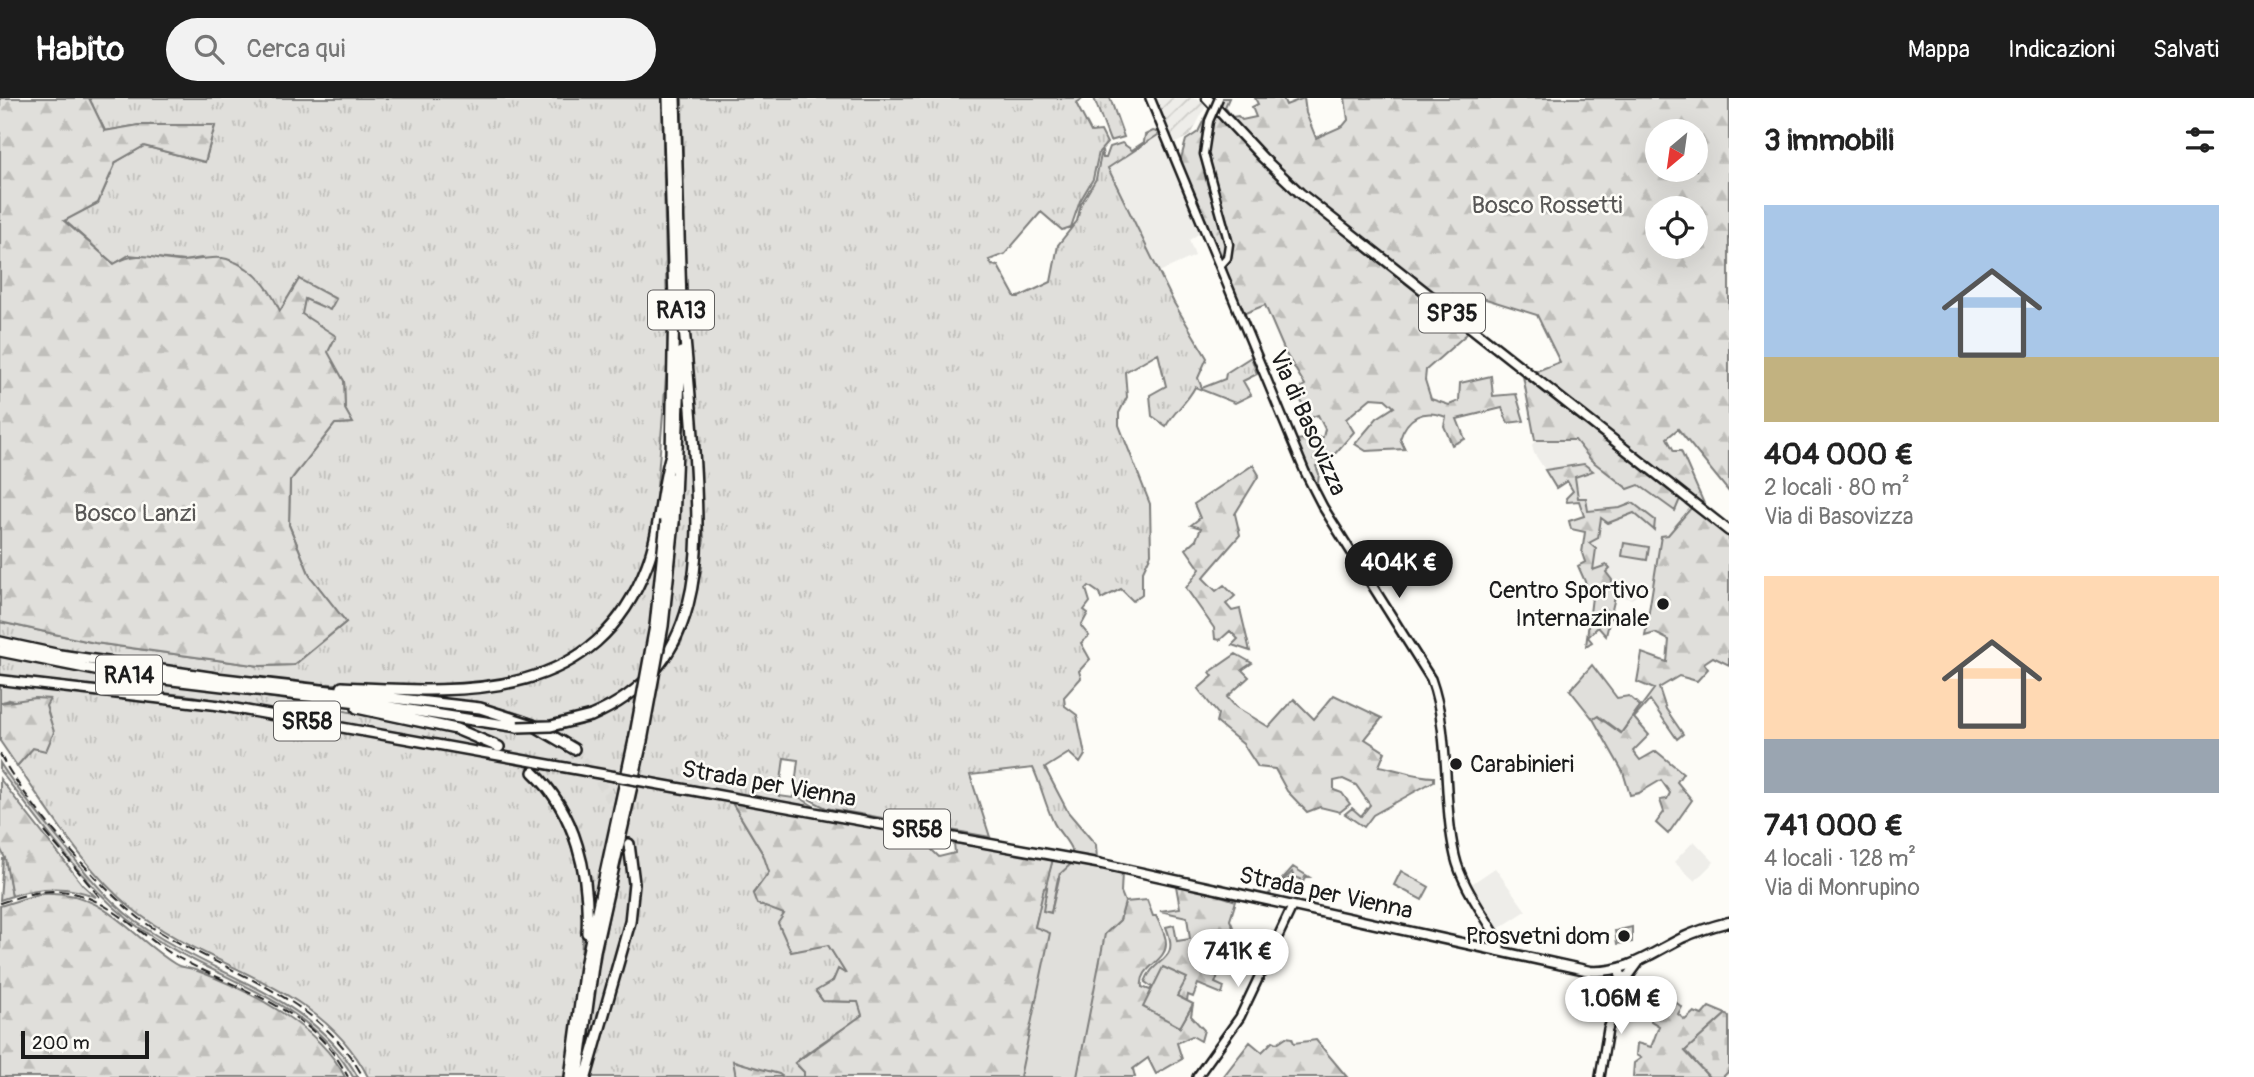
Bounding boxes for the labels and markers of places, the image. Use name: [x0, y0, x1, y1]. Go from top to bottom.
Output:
pin: 404K €: [1342, 540, 1456, 600]
place label: Centro Sportivo Internazinale: [1489, 576, 1649, 633]
marker: Centro Sportivo Internazinale: [1655, 596, 1671, 612]
place label: Carabinieri: [1470, 750, 1574, 779]
marker: Carabinieri: [1448, 756, 1464, 772]
place label: Prosvetni dom: [1465, 922, 1610, 951]
marker: Prosvetni dom: [1616, 928, 1632, 944]
pin: 741K €: [1181, 930, 1295, 989]
pin: 1.06M €: [1556, 976, 1686, 1036]

